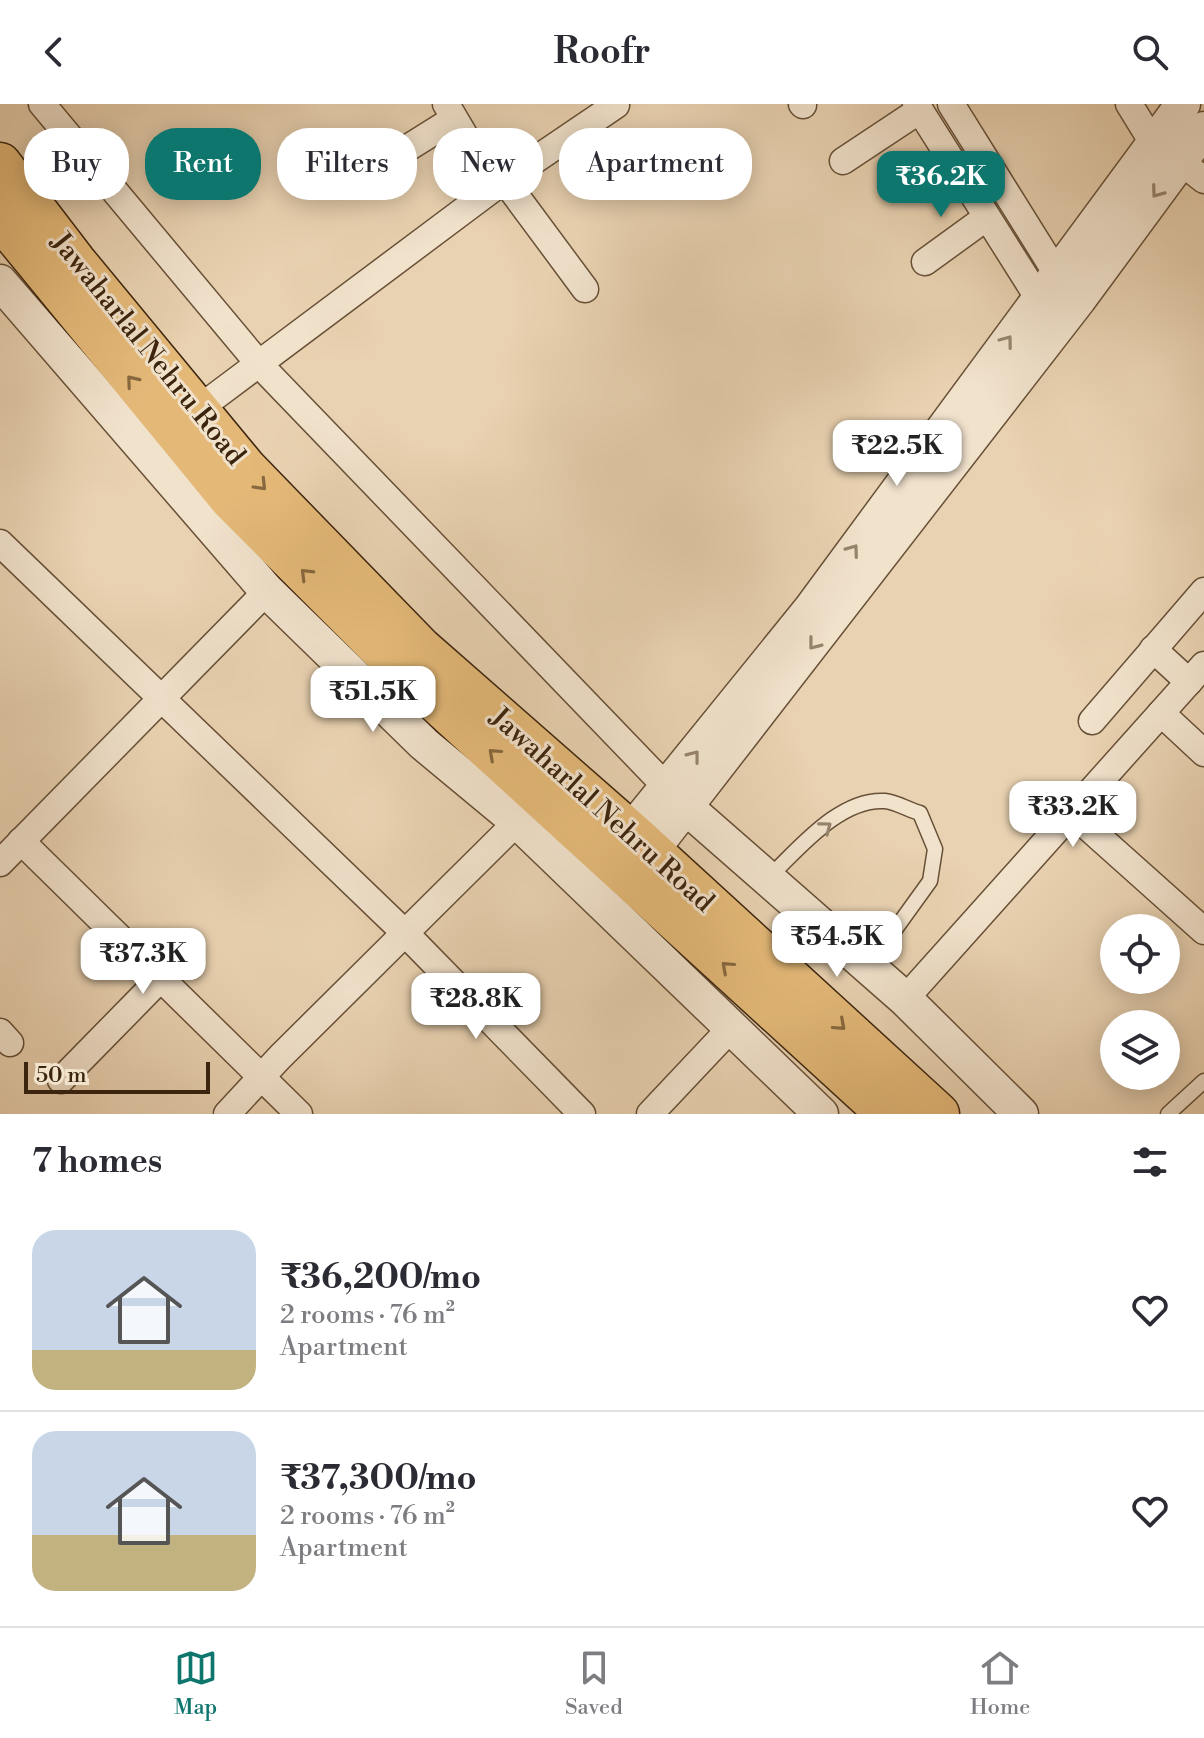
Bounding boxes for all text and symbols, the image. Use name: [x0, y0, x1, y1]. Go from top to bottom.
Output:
icon: back: [32, 30, 76, 74]
text: Roofr: [554, 30, 650, 75]
icon: search: [1128, 30, 1172, 74]
chip: Buy: [24, 128, 129, 200]
chip: Rent: [145, 128, 261, 200]
chip: Filters: [277, 128, 417, 200]
chip: New: [433, 128, 543, 200]
chip: Apartment: [559, 128, 752, 200]
pin: ₹36.2K: [876, 151, 1006, 219]
text: ₹36.2K: [895, 161, 987, 193]
one-way arrow: [1153, 183, 1167, 197]
street label: Jawaharlal Nehru Road: [43, 225, 253, 473]
one-way arrow: [998, 335, 1012, 350]
one-way arrow: [127, 376, 142, 390]
pin: ₹22.5K: [832, 420, 962, 488]
text: ₹22.5K: [851, 430, 943, 462]
one-way arrow: [252, 476, 266, 490]
one-way arrow: [843, 545, 858, 559]
one-way arrow: [301, 569, 315, 583]
one-way arrow: [809, 635, 823, 650]
pin: ₹51.5K: [308, 666, 438, 734]
text: ₹51.5K: [329, 676, 417, 708]
street label: Jawaharlal Nehru Road: [482, 699, 721, 920]
one-way arrow: [488, 749, 503, 763]
one-way arrow: [684, 750, 698, 765]
pin: ₹33.2K: [1008, 781, 1138, 849]
text: ₹33.2K: [1027, 791, 1119, 823]
one-way arrow: [817, 822, 832, 836]
pin: ₹54.5K: [772, 911, 902, 979]
map controls: [1100, 914, 1180, 1090]
button: locate: [1100, 914, 1180, 994]
text: ₹54.5K: [790, 921, 884, 953]
pin: ₹37.3K: [78, 928, 208, 996]
text: ₹37.3K: [99, 938, 187, 970]
one-way arrow: [722, 962, 736, 976]
pin: ₹28.8K: [411, 973, 541, 1041]
text: ₹28.8K: [429, 983, 523, 1015]
button: layers: [1100, 1010, 1180, 1090]
one-way arrow: [831, 1015, 846, 1029]
scale bar: [24, 1058, 210, 1094]
text: 50 m: [36, 1062, 87, 1089]
icon: filters: [1128, 1140, 1172, 1184]
text: 7 homes: [32, 1141, 162, 1183]
text: ₹36,200/mo: [280, 1257, 481, 1299]
icon: home: [96, 1262, 192, 1358]
icon: heart: [1128, 1288, 1172, 1332]
text: 2 rooms · 76 m²: [280, 1299, 455, 1331]
text: Apartment: [280, 1331, 408, 1363]
text: ₹37,300/mo: [280, 1458, 476, 1500]
icon: home: [96, 1463, 192, 1559]
icon: heart: [1128, 1489, 1172, 1533]
text: 2 rooms · 76 m²: [280, 1500, 455, 1532]
text: Apartment: [280, 1532, 408, 1564]
tab: Map: [174, 1646, 218, 1721]
tab: Saved: [565, 1646, 623, 1721]
tab: Home: [970, 1646, 1030, 1721]

